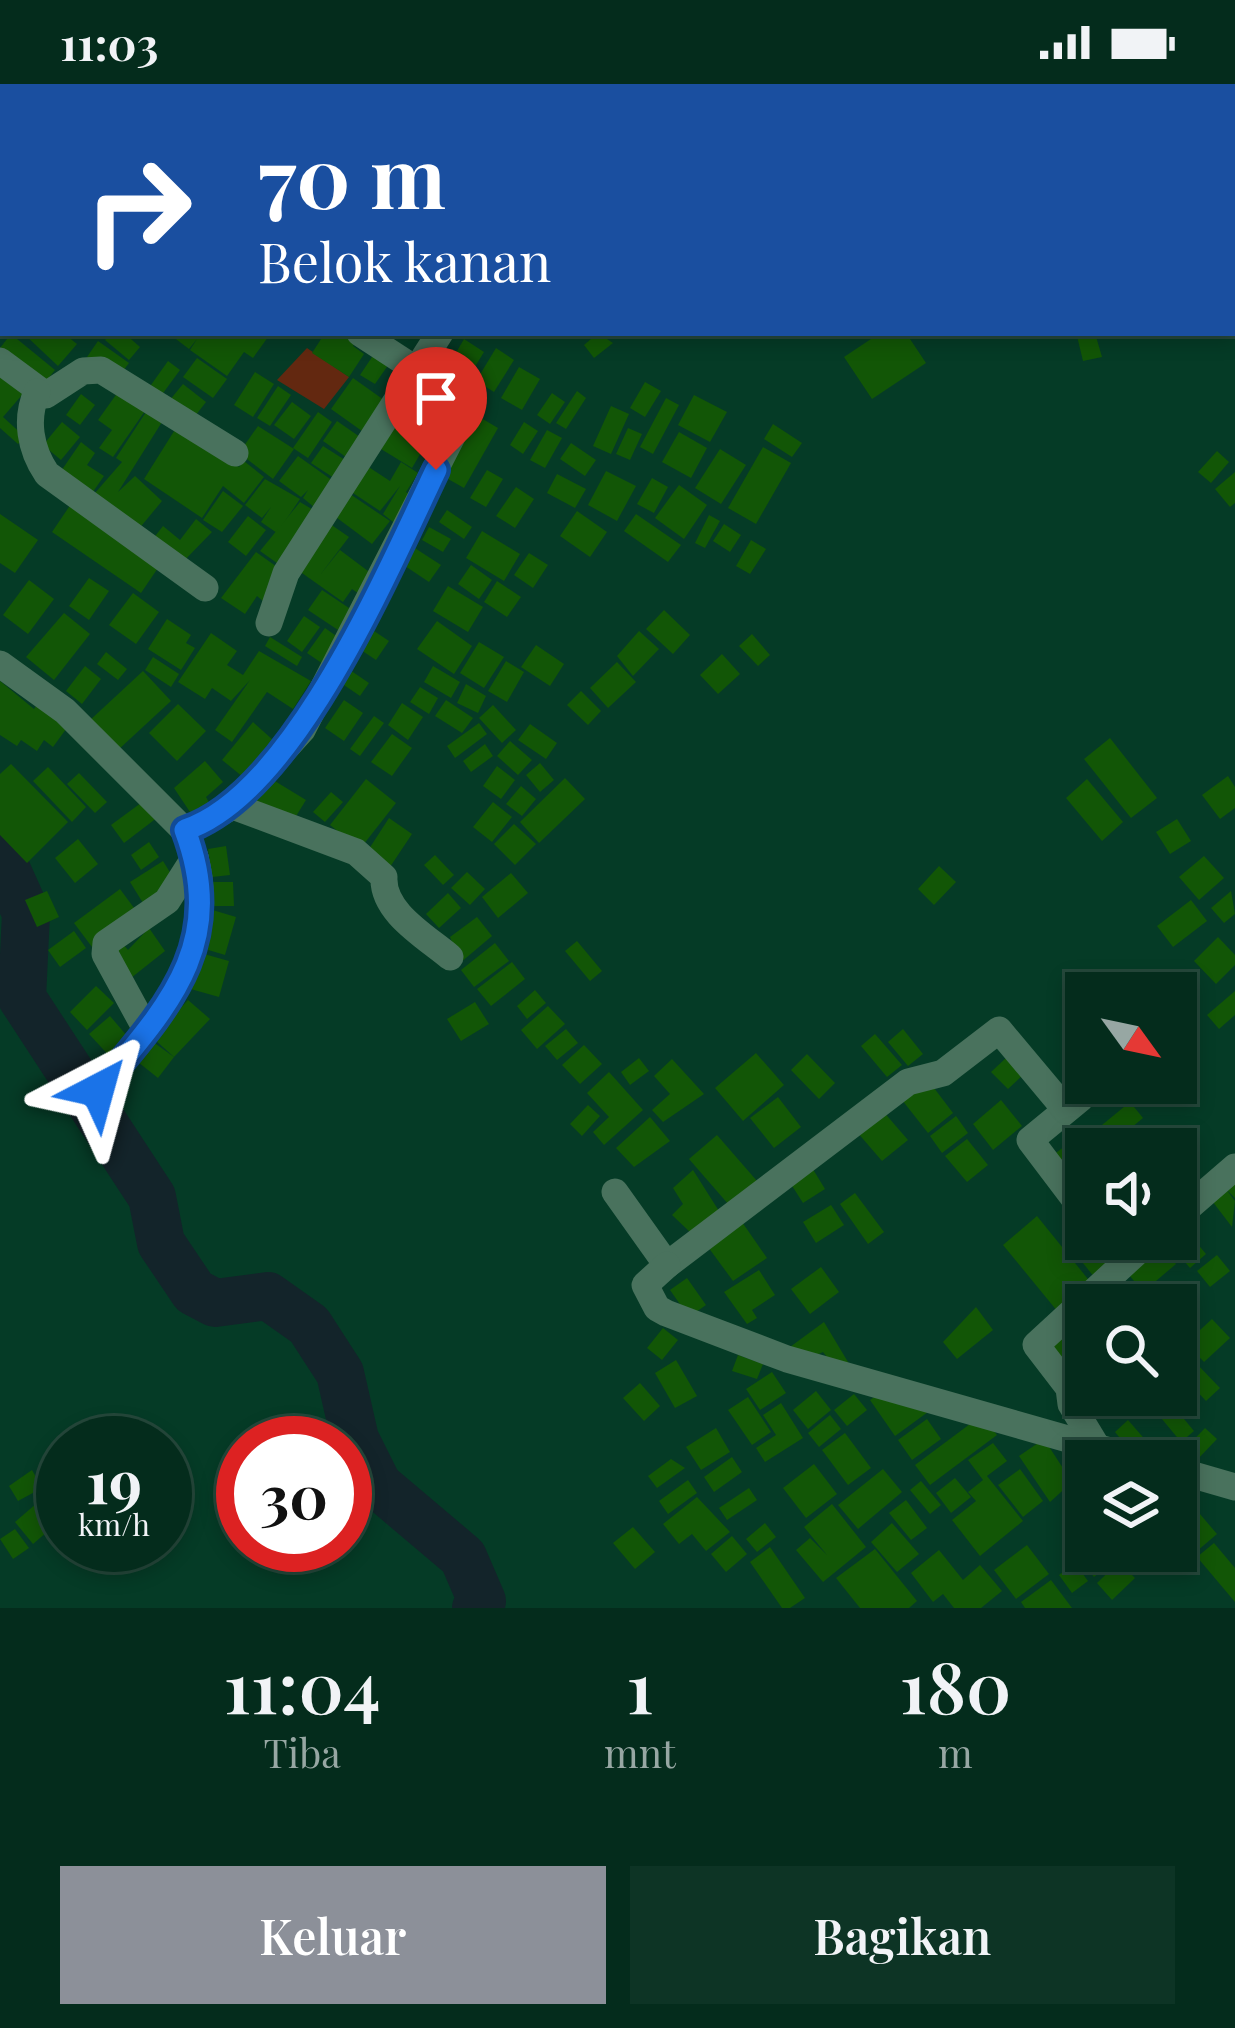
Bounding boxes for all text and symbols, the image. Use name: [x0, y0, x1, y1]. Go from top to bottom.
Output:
text: 11:03: [60, 12, 159, 72]
text: 70 m: [258, 118, 446, 230]
icon: right: [60, 132, 216, 288]
text: Belok kanan: [258, 225, 551, 297]
pin: [385, 347, 487, 470]
icon: arrive: [403, 365, 469, 431]
north arrow: [1065, 972, 1197, 1104]
map controls: [1065, 972, 1197, 1572]
position arrow: [35, 1027, 161, 1153]
button: sound: [1065, 1128, 1197, 1260]
button: search: [1065, 1284, 1197, 1416]
speed limit sign: 30: [216, 1416, 372, 1572]
text: 19: [86, 1439, 142, 1519]
button: layers: [1065, 1440, 1197, 1572]
text: km/h: [78, 1504, 150, 1544]
text: 11:04: [224, 1636, 381, 1732]
text: 1: [626, 1636, 654, 1732]
text: 180: [899, 1636, 1011, 1732]
text: Tiba: [264, 1726, 341, 1778]
text: mnt: [604, 1726, 676, 1778]
text: m: [938, 1726, 973, 1778]
button: Keluar: [60, 1866, 606, 2004]
button: Bagikan: [630, 1866, 1175, 2004]

